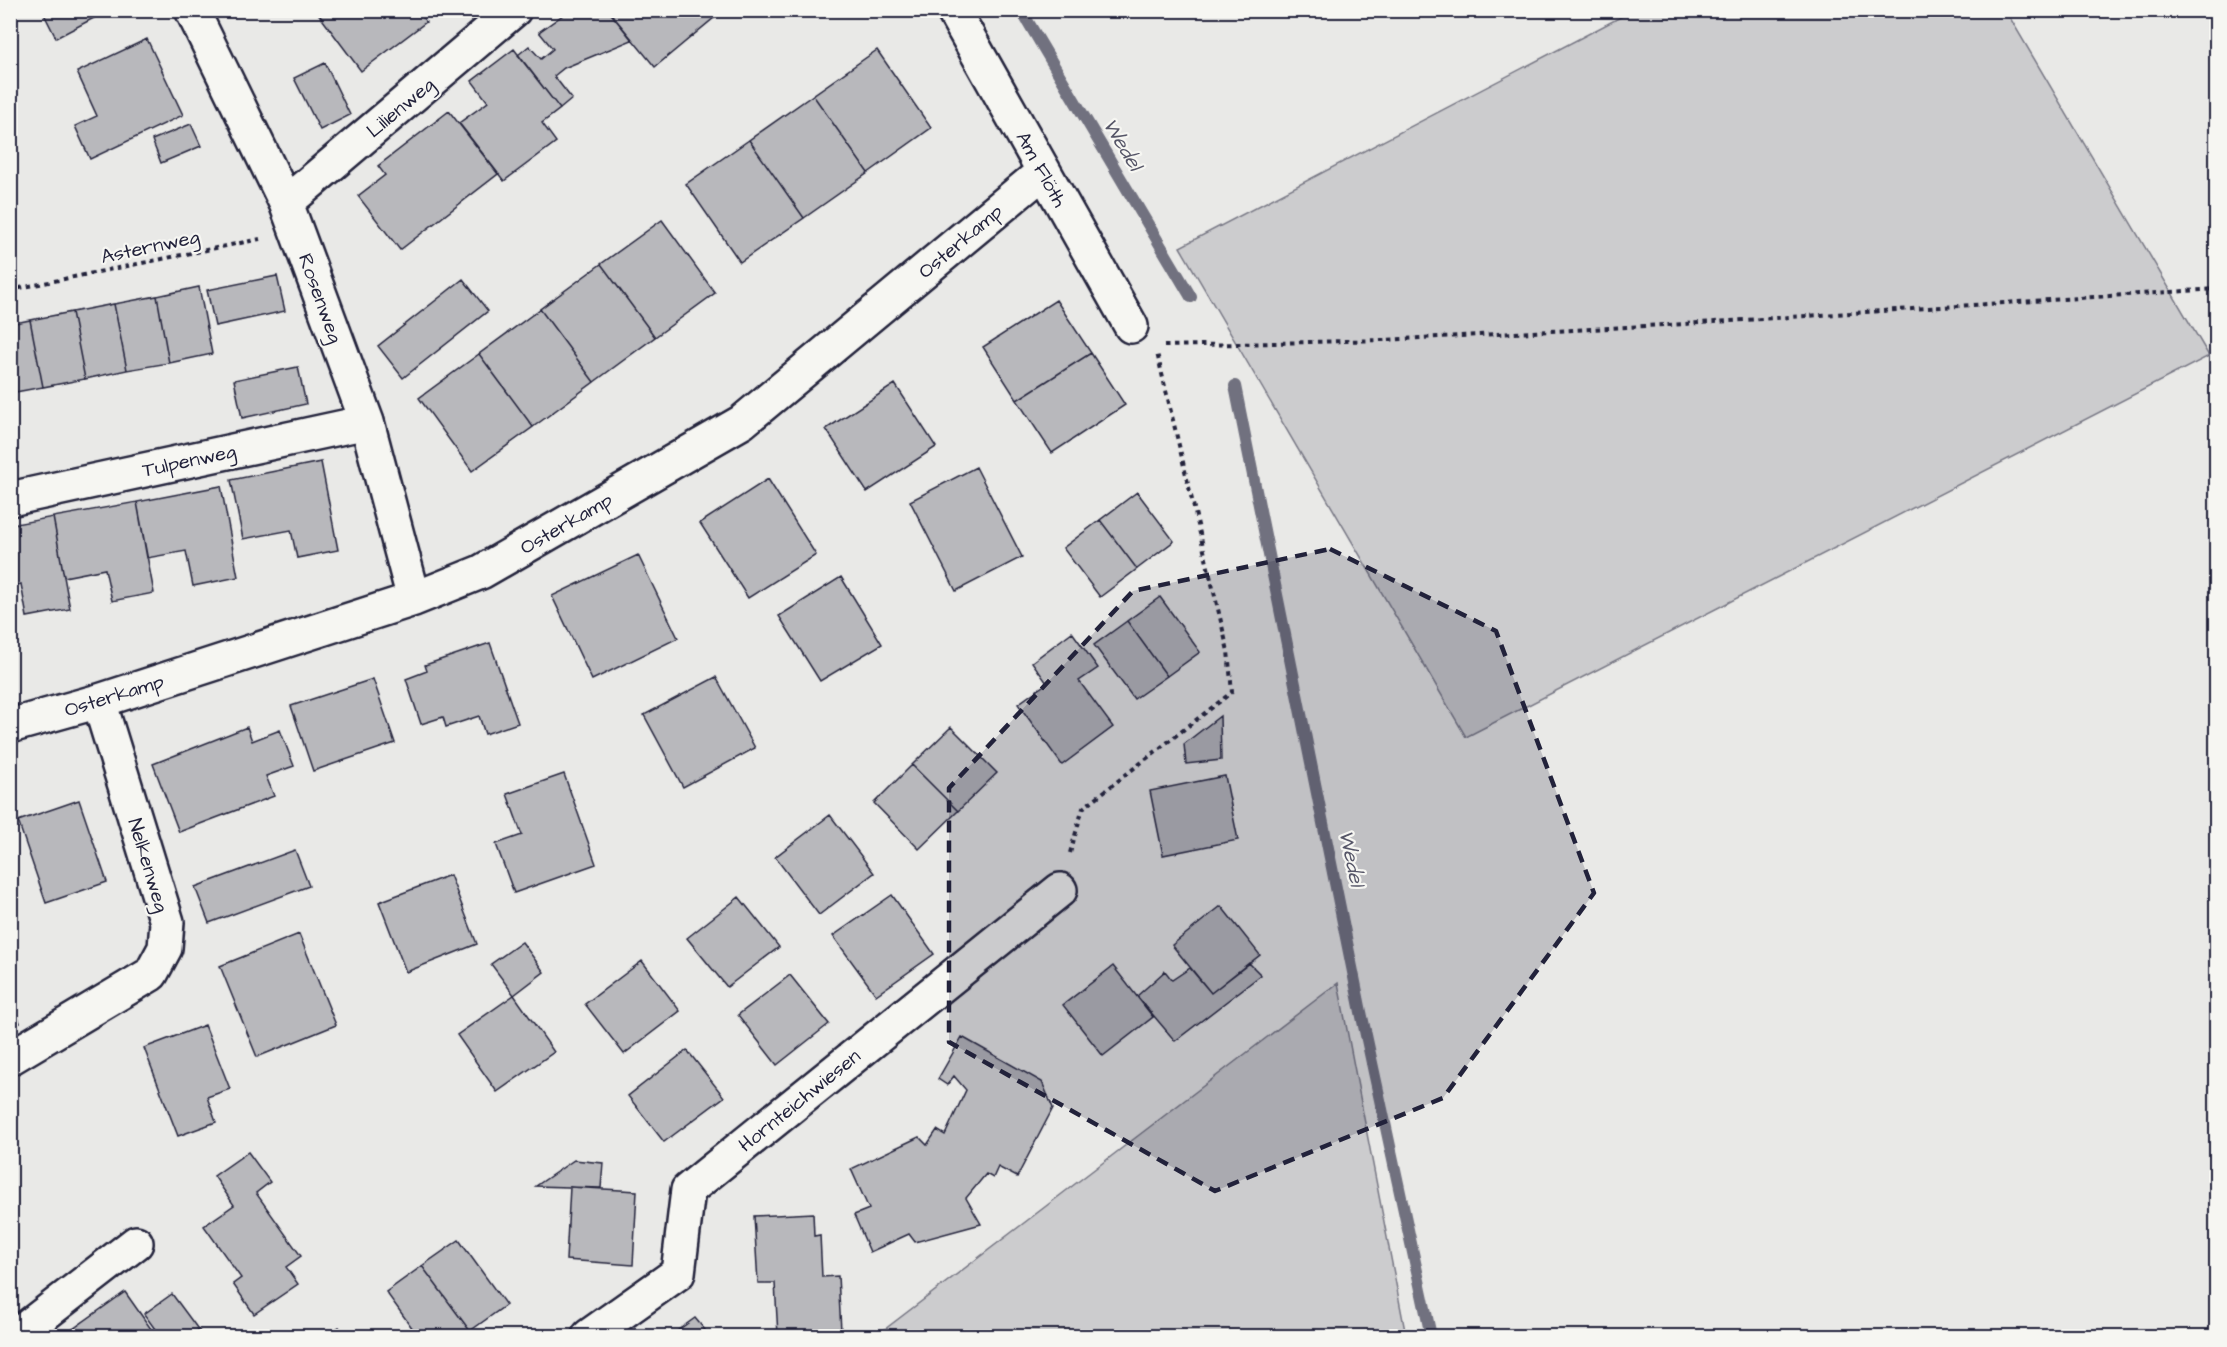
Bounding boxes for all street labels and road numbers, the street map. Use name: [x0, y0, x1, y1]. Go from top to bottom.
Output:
street label: Lilienweg: [361, 71, 441, 145]
street label: Am Flöth: [1009, 127, 1073, 212]
street label: Osterkamp: [912, 198, 1009, 285]
street label: Asternweg: [98, 223, 202, 272]
street label: Rosenweg: [290, 250, 349, 347]
street label: Tulpenweg: [140, 437, 239, 486]
street label: Osterkamp: [515, 486, 618, 562]
street label: Osterkamp: [61, 668, 167, 724]
street label: Nelkenweg: [120, 815, 176, 916]
street label: Hornteichwiesen: [733, 1043, 867, 1159]

